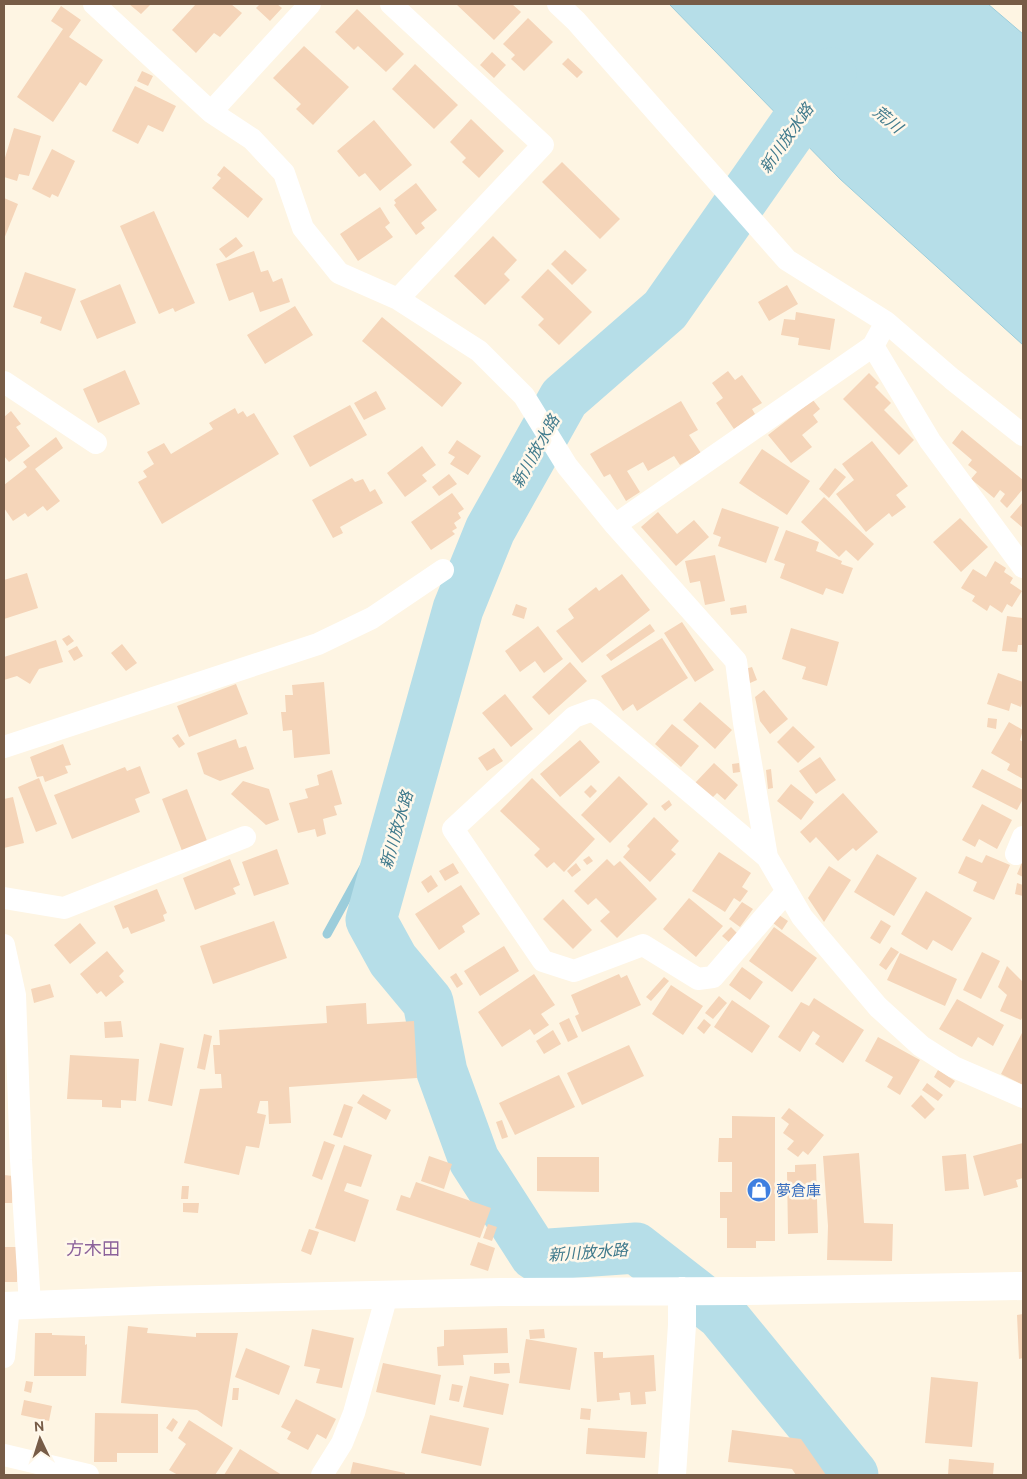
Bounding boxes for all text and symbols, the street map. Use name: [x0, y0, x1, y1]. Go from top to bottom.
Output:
water label: 新川放水路: [756, 98, 817, 176]
water label: 荒川: [870, 102, 908, 137]
water label: 新川放水路: [508, 410, 563, 490]
water label: 新川放水路: [376, 787, 416, 871]
shop icon: 夢倉庫: [746, 1177, 772, 1203]
place label: 夢倉庫: [776, 1182, 821, 1199]
district label: 方木田: [66, 1238, 120, 1258]
water label: 新川放水路: [547, 1240, 631, 1264]
north arrow: [15, 1414, 65, 1464]
text: N: [33, 1418, 45, 1434]

